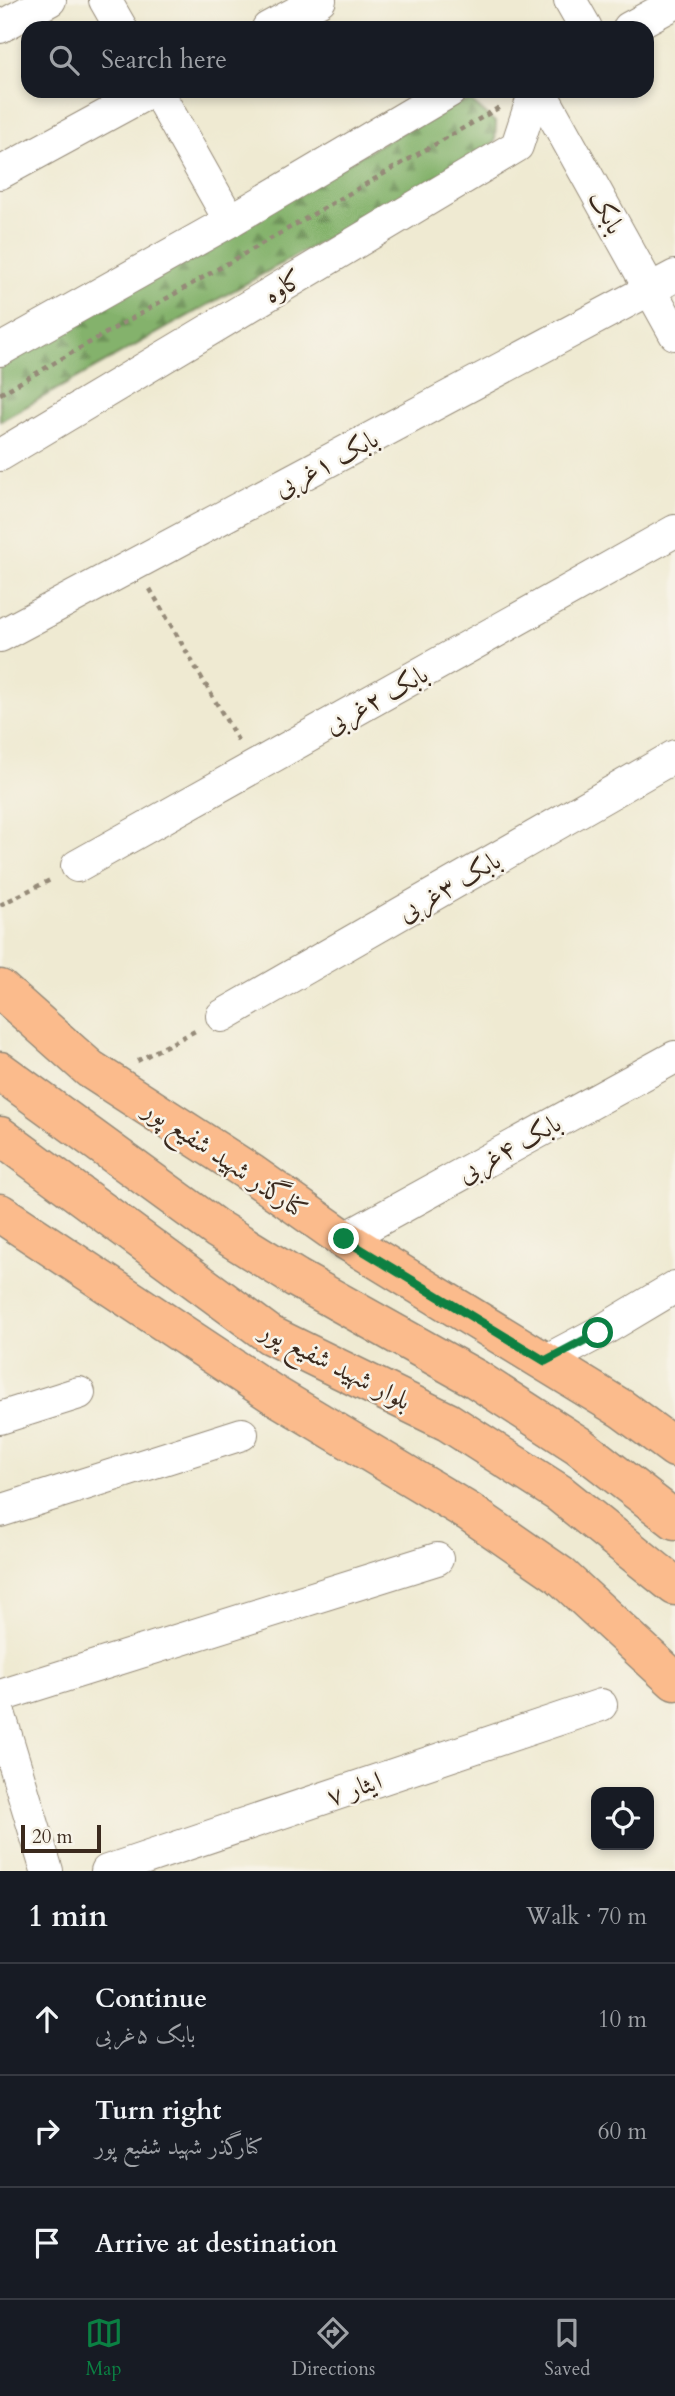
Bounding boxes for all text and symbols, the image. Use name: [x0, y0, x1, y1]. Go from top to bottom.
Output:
search box: [21, 21, 654, 98]
icon: search: [45, 41, 83, 79]
text: Search here: [101, 42, 227, 77]
street label: بابک: [580, 184, 633, 241]
street label: کاوه: [257, 261, 309, 312]
street label: بابک ۱غربی: [268, 421, 385, 506]
street label: بابک ۲غربی: [318, 657, 435, 743]
street label: بابک ۳غربی: [391, 843, 508, 931]
street label: کنارگذر شهید شفیع پور: [131, 1089, 315, 1232]
street label: بابک ۴غربی: [451, 1106, 568, 1192]
route end: [328, 1223, 359, 1254]
street label: بلوار شهید شفیع پور: [249, 1311, 417, 1424]
route start: [582, 1317, 613, 1348]
street label: ایثار ۷: [322, 1763, 386, 1814]
map controls: [591, 1787, 654, 1850]
button: locate: [591, 1787, 654, 1850]
scale bar: [21, 1822, 102, 1854]
text: 20 m: [32, 1824, 73, 1850]
text: 1 min: [28, 1896, 108, 1937]
text: Walk · 70 m: [526, 1901, 647, 1932]
text: Continue: [95, 1981, 207, 2016]
icon: ahead: [28, 2000, 66, 2038]
text: 10 m: [598, 2004, 647, 2035]
text: بابک ۵غربی: [95, 2019, 195, 2050]
text: Turn right: [95, 2093, 222, 2128]
icon: right: [28, 2112, 66, 2150]
text: 60 m: [598, 2116, 647, 2147]
text: کنارگذر شهید شفیع پور: [95, 2131, 263, 2162]
icon: arrive: [28, 2224, 66, 2262]
text: Arrive at destination: [95, 2226, 338, 2261]
tab: Map: [85, 2314, 123, 2382]
tab: Directions: [292, 2314, 375, 2382]
tab: Saved: [544, 2314, 590, 2382]

